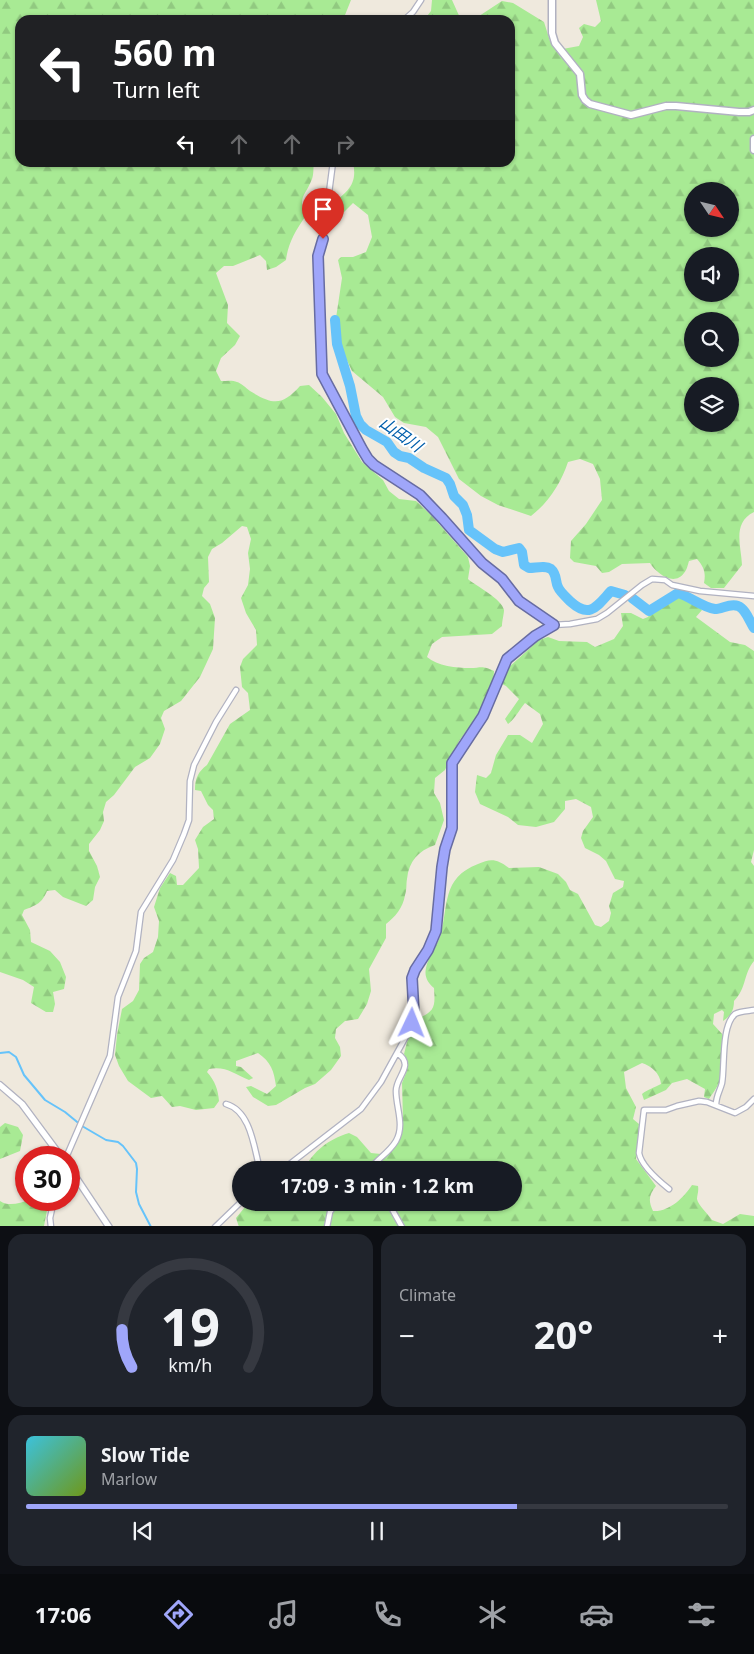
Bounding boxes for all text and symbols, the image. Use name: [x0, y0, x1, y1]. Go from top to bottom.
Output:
text: 560 m: [113, 29, 216, 76]
icon: left: [30, 35, 95, 100]
text: Turn left: [113, 74, 200, 104]
icon: left: [172, 130, 200, 158]
icon: ahead: [225, 130, 253, 158]
icon: ahead: [278, 130, 306, 158]
icon: right: [331, 130, 359, 158]
north arrow: [684, 182, 739, 238]
map controls: [684, 182, 739, 432]
pin: [302, 188, 344, 239]
icon: arrive: [309, 195, 337, 223]
button: sound: [684, 247, 739, 302]
button: search: [684, 312, 739, 367]
button: layers: [684, 377, 739, 432]
water label: 山田川: [375, 411, 429, 458]
position arrow: [385, 996, 437, 1048]
speed limit sign: 30: [15, 1146, 80, 1211]
text: 17:09 · 3 min · 1.2 km: [280, 1173, 474, 1199]
text: Climate: [399, 1284, 456, 1306]
text: 19: [161, 1290, 220, 1361]
text: 20°: [534, 1308, 593, 1360]
text: −: [399, 1316, 415, 1354]
text: +: [712, 1316, 728, 1354]
text: km/h: [169, 1353, 212, 1377]
text: Slow Tide: [101, 1442, 190, 1468]
text: Marlow: [101, 1468, 157, 1490]
icon: previous: [129, 1517, 157, 1545]
icon: pause: [363, 1517, 391, 1545]
icon: next: [597, 1517, 625, 1545]
icon: directions: [161, 1597, 196, 1632]
icon: music: [266, 1597, 301, 1632]
icon: phone: [370, 1597, 405, 1632]
icon: climate: [475, 1597, 510, 1632]
icon: car: [579, 1597, 614, 1632]
icon: filters: [684, 1597, 719, 1632]
text: 17:06: [35, 1599, 91, 1629]

